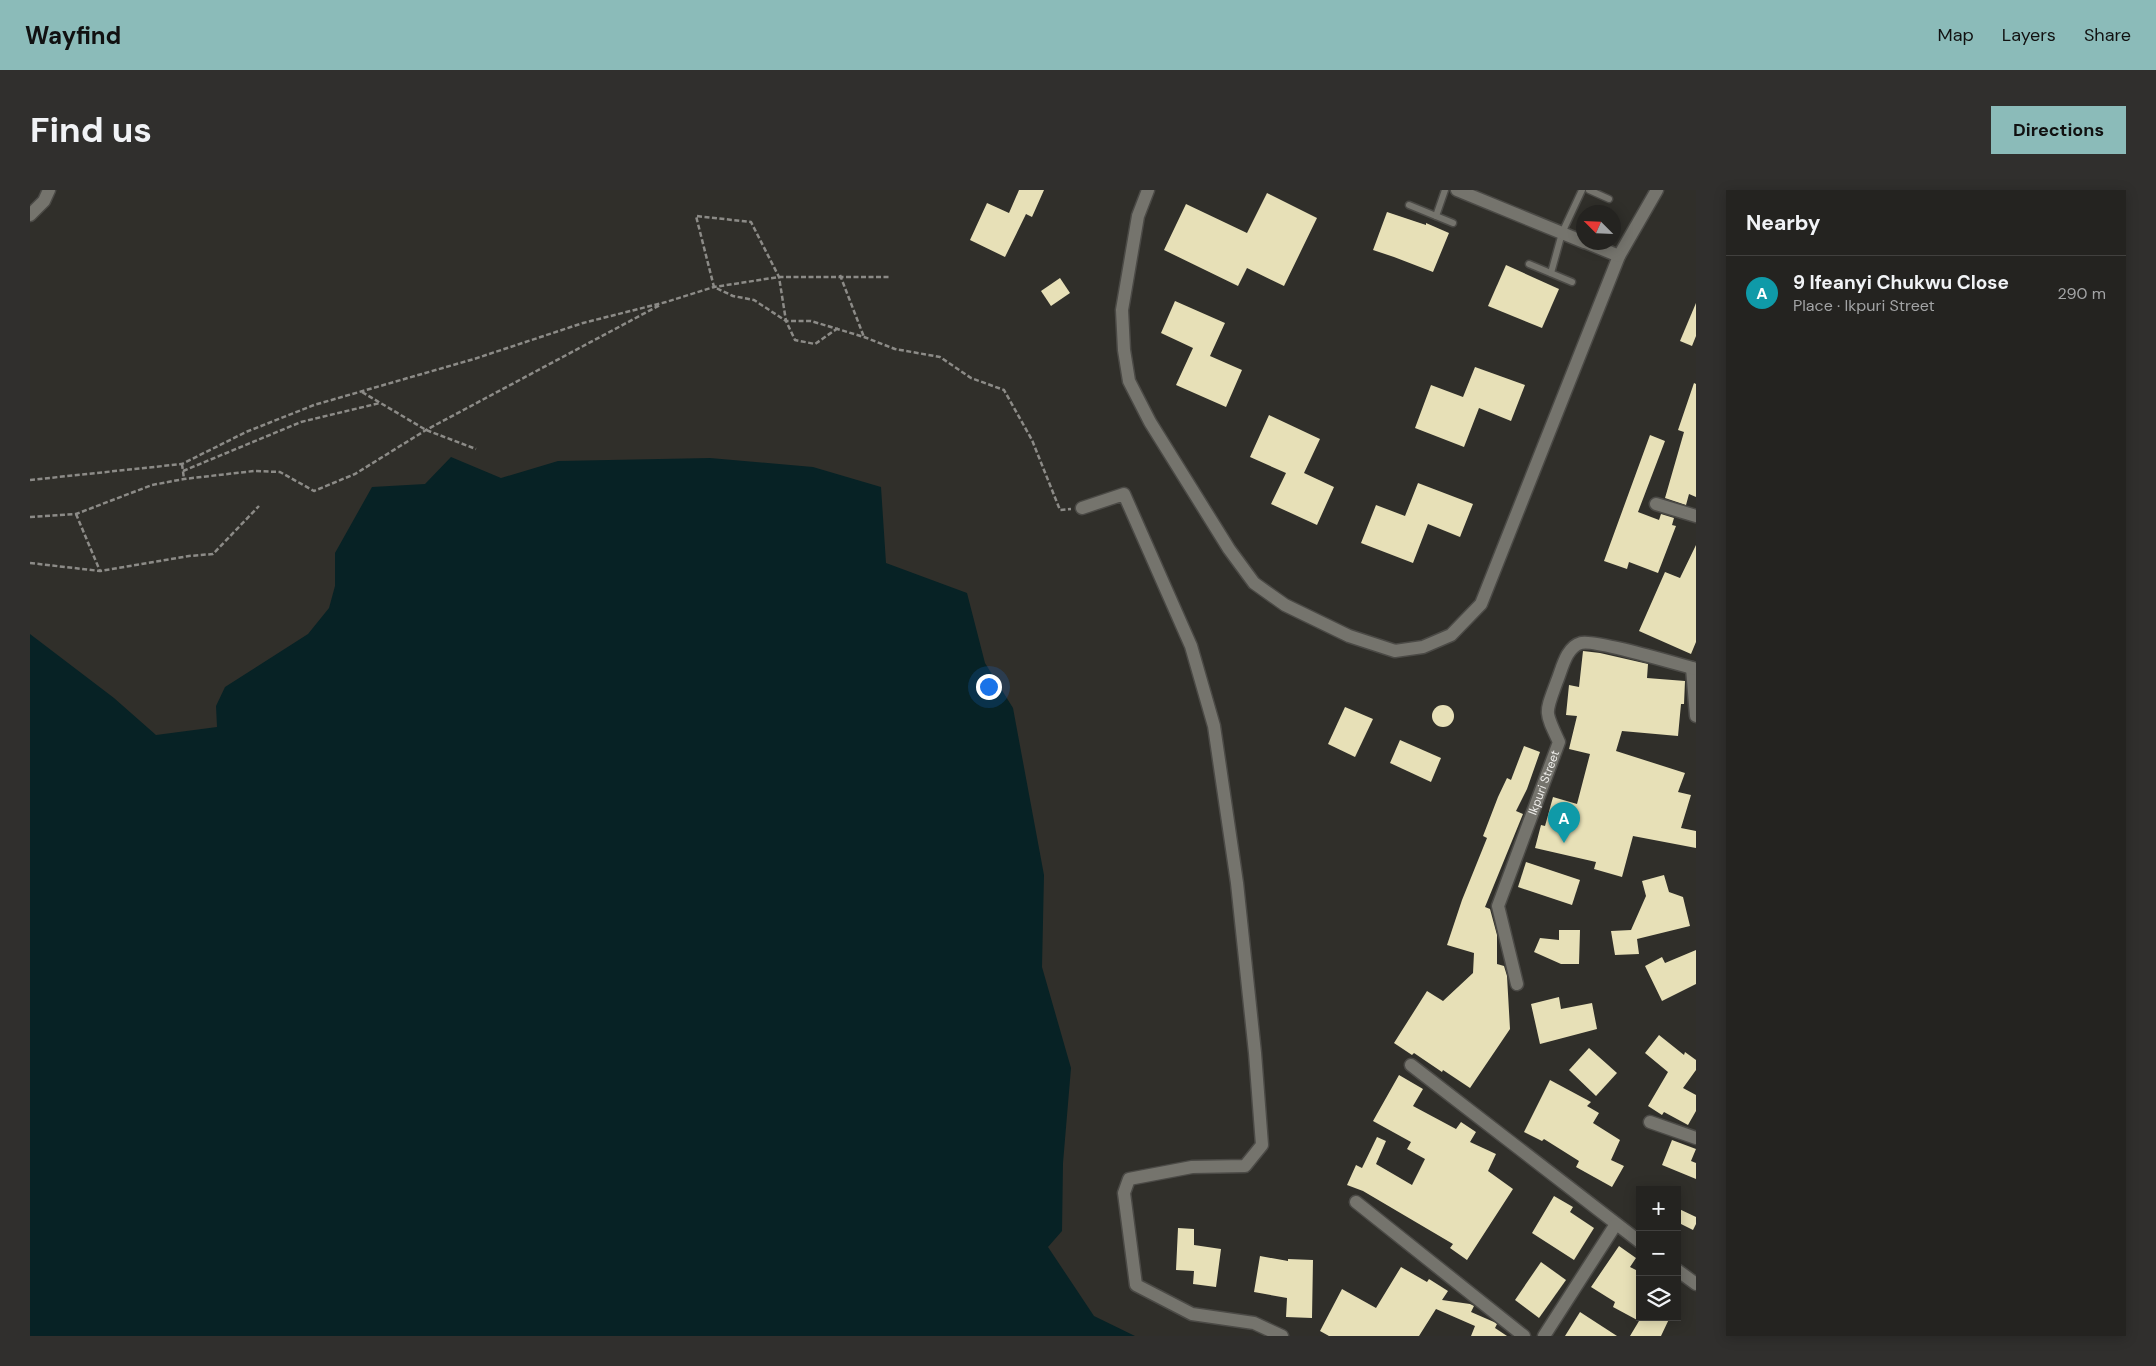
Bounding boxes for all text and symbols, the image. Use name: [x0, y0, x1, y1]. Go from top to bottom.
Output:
text: Wayfind: [25, 20, 121, 51]
text: Map: [1938, 23, 1974, 47]
text: Layers: [2002, 23, 2056, 47]
text: Share: [2084, 23, 2131, 47]
button: Directions: [1991, 106, 2126, 154]
text: Find us: [30, 107, 152, 153]
north arrow: [1576, 205, 1621, 250]
text: Nearby: [1746, 209, 1820, 237]
text: 9 Ifeanyi Chukwu Close: [1793, 270, 2009, 295]
text: A: [1756, 283, 1768, 304]
text: 290 m: [2057, 283, 2106, 304]
text: Place · Ikpuri Street: [1793, 295, 1935, 316]
your location: [976, 674, 1002, 700]
street label: Ikpuri Street: [1525, 748, 1563, 817]
pin: A: [1548, 802, 1580, 843]
map controls: [1636, 1186, 1681, 1321]
button: +: [1636, 1186, 1681, 1231]
button: −: [1636, 1231, 1681, 1276]
button: layers: [1636, 1276, 1681, 1321]

